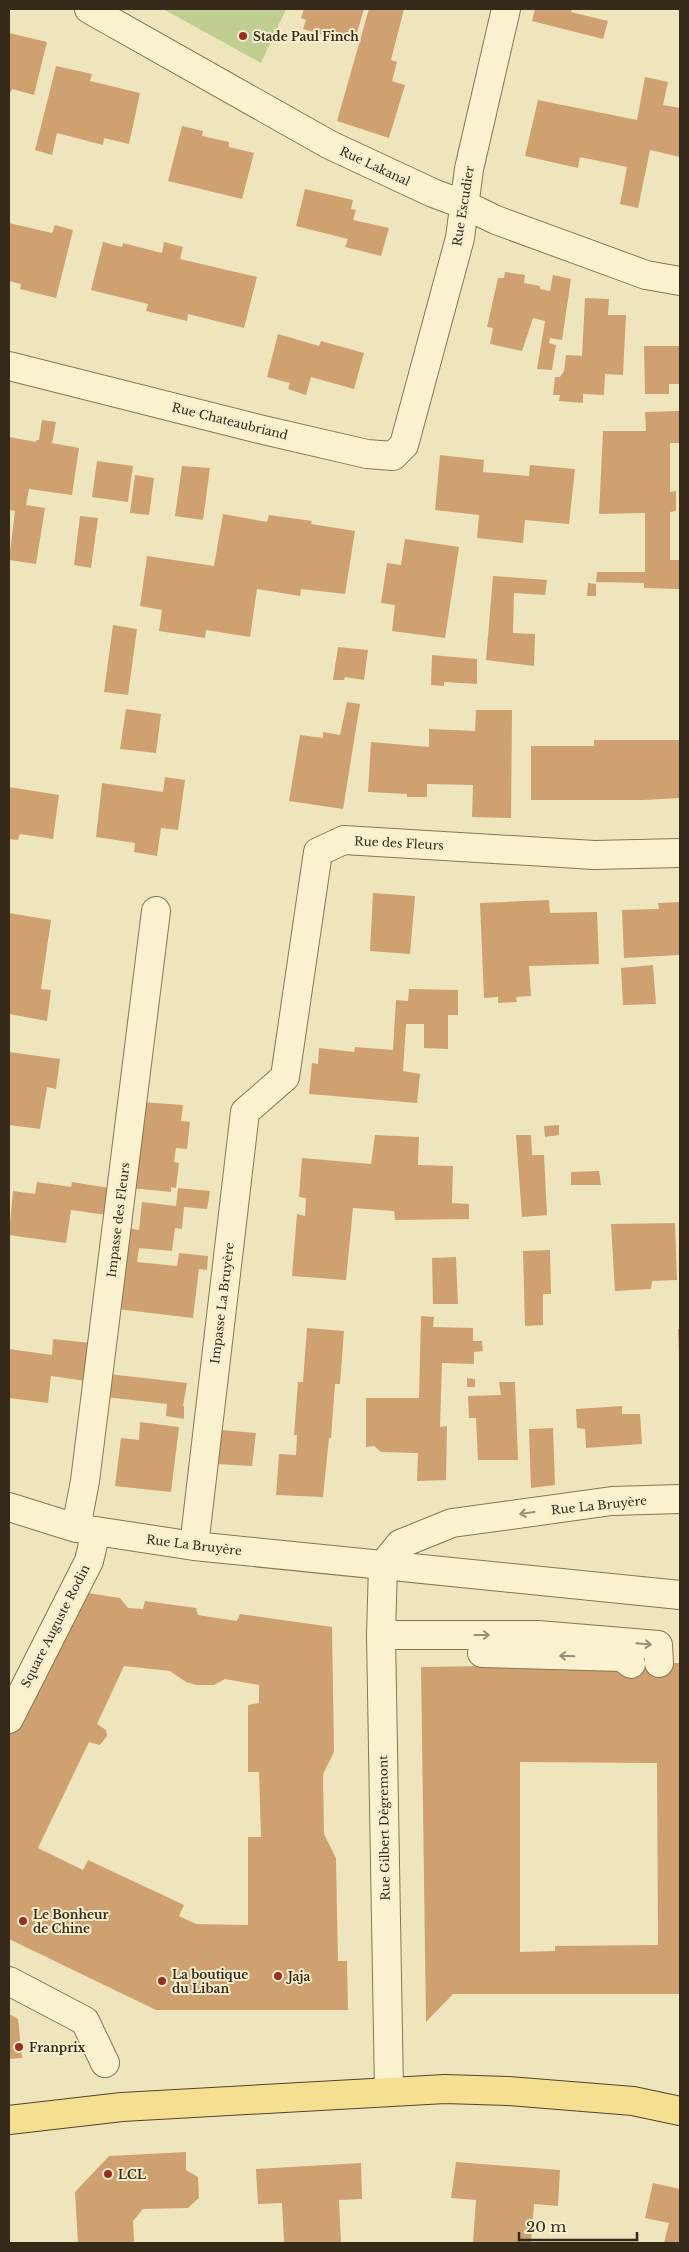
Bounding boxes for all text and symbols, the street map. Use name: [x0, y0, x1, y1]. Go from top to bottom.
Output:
place label: Stade Paul Finch: [253, 29, 359, 44]
marker: Stade Paul Finch: [237, 30, 249, 42]
street label: Rue Lakanal: [337, 143, 413, 189]
street label: Rue Escudier: [449, 164, 477, 247]
street label: Rue Chateaubriand: [170, 399, 290, 443]
street label: Rue des Fleurs: [354, 833, 444, 853]
street label: Impasse des Fleurs: [104, 1162, 132, 1278]
street label: Impasse La Bruyère: [207, 1241, 237, 1365]
street label: Rue La Bruyère: [550, 1492, 648, 1517]
one-way arrow: [520, 1508, 536, 1518]
street label: Rue La Bruyère: [145, 1532, 243, 1558]
street label: Square Auguste Rodin: [17, 1562, 93, 1690]
one-way arrow: [474, 1630, 490, 1640]
one-way arrow: [636, 1639, 652, 1648]
one-way arrow: [559, 1651, 575, 1660]
street label: Rue Gilbert Dègremont: [375, 1755, 393, 1901]
place label: Le Bonheur de Chine: [33, 1907, 109, 1936]
marker: Le Bonheur de Chine: [17, 1915, 29, 1927]
place label: La boutique du Liban: [172, 1967, 248, 1996]
place label: Jaja: [285, 1969, 310, 1984]
marker: Jaja: [272, 1970, 284, 1982]
marker: La boutique du Liban: [156, 1975, 168, 1987]
place label: Franprix: [29, 2040, 86, 2055]
marker: Franprix: [13, 2041, 25, 2053]
place label: LCL: [118, 2167, 146, 2182]
marker: LCL: [102, 2168, 114, 2180]
scale bar: [519, 2210, 636, 2242]
text: 20 m: [526, 2217, 566, 2236]

